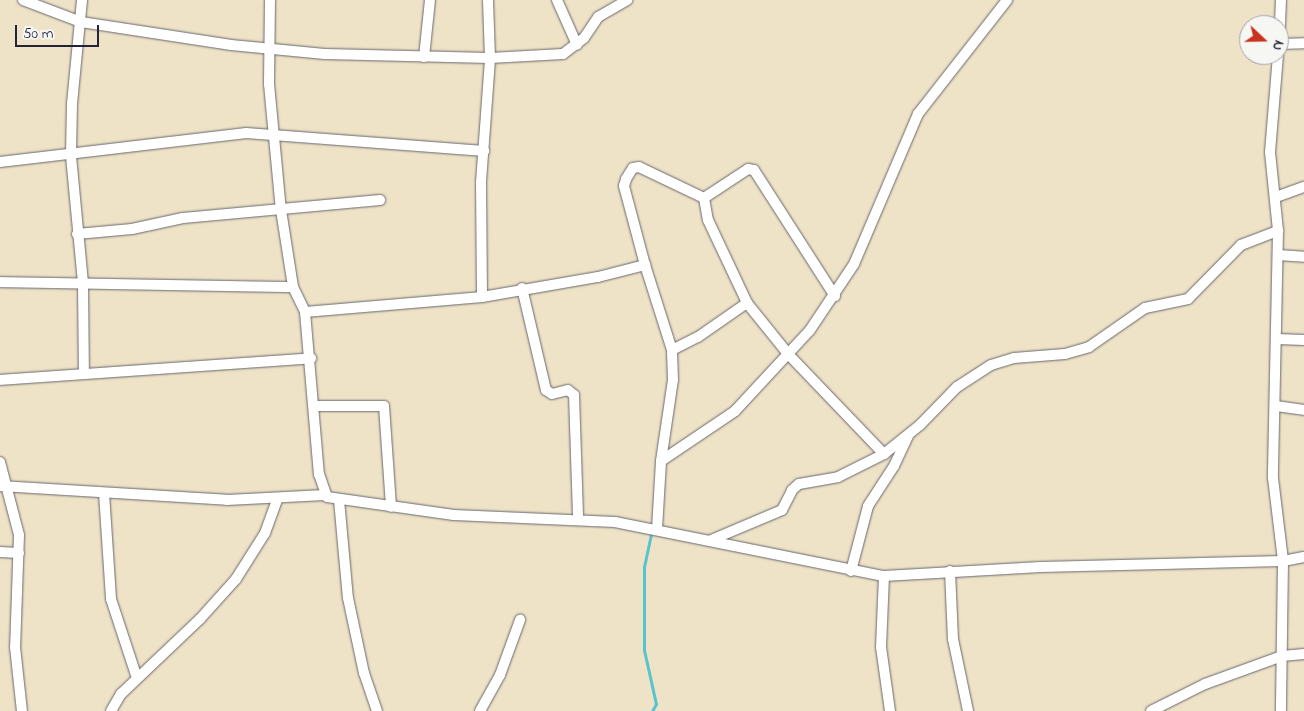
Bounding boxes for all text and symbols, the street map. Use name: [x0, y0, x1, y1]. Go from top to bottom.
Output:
scale bar: [18, 15, 101, 47]
north arrow: [1239, 15, 1289, 65]
text: 50 m: [23, 23, 53, 45]
text: N: [1266, 37, 1289, 53]

